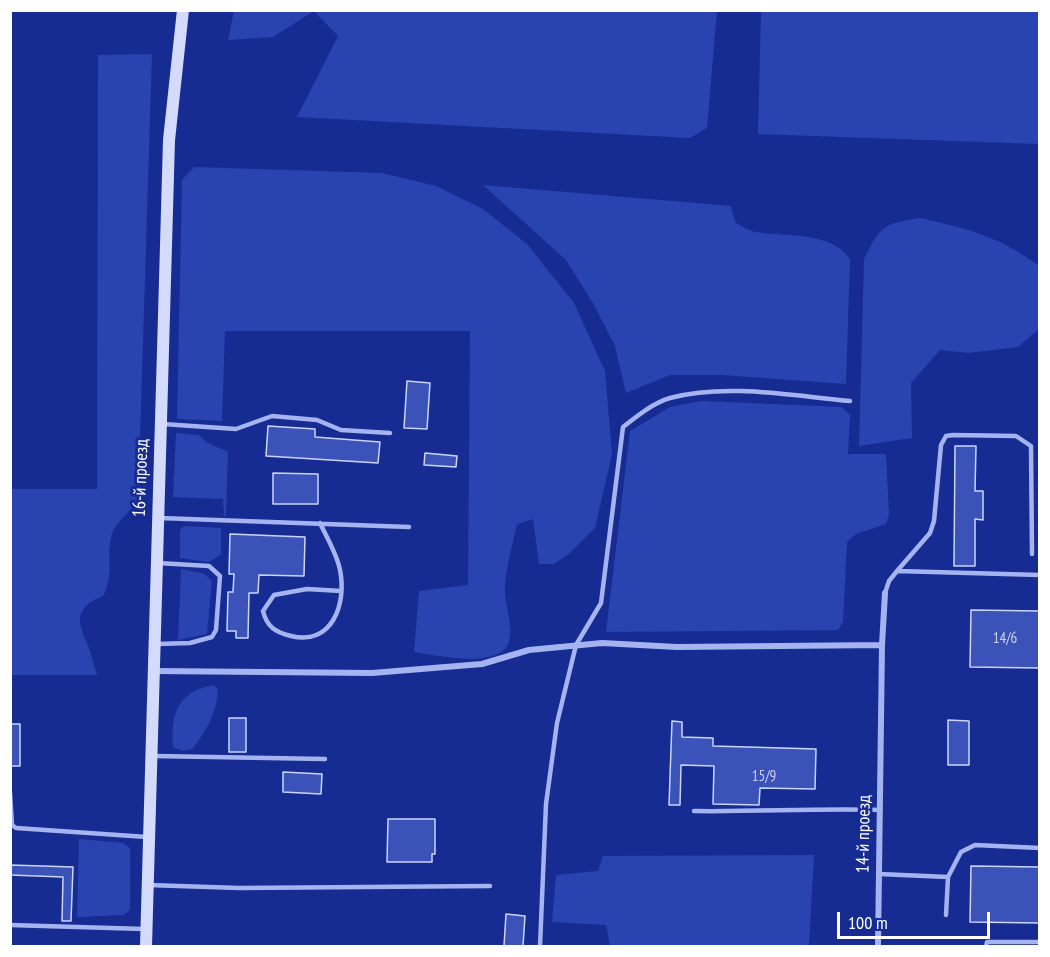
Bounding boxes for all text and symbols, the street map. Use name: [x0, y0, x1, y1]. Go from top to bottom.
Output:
street label: 16-й проезд: [129, 439, 153, 517]
house number: 14/6: [993, 630, 1017, 648]
house number: 15/9: [752, 768, 776, 786]
street label: 14-й проезд: [853, 795, 875, 873]
scale bar: [840, 900, 993, 938]
text: 100 m: [848, 911, 888, 934]

